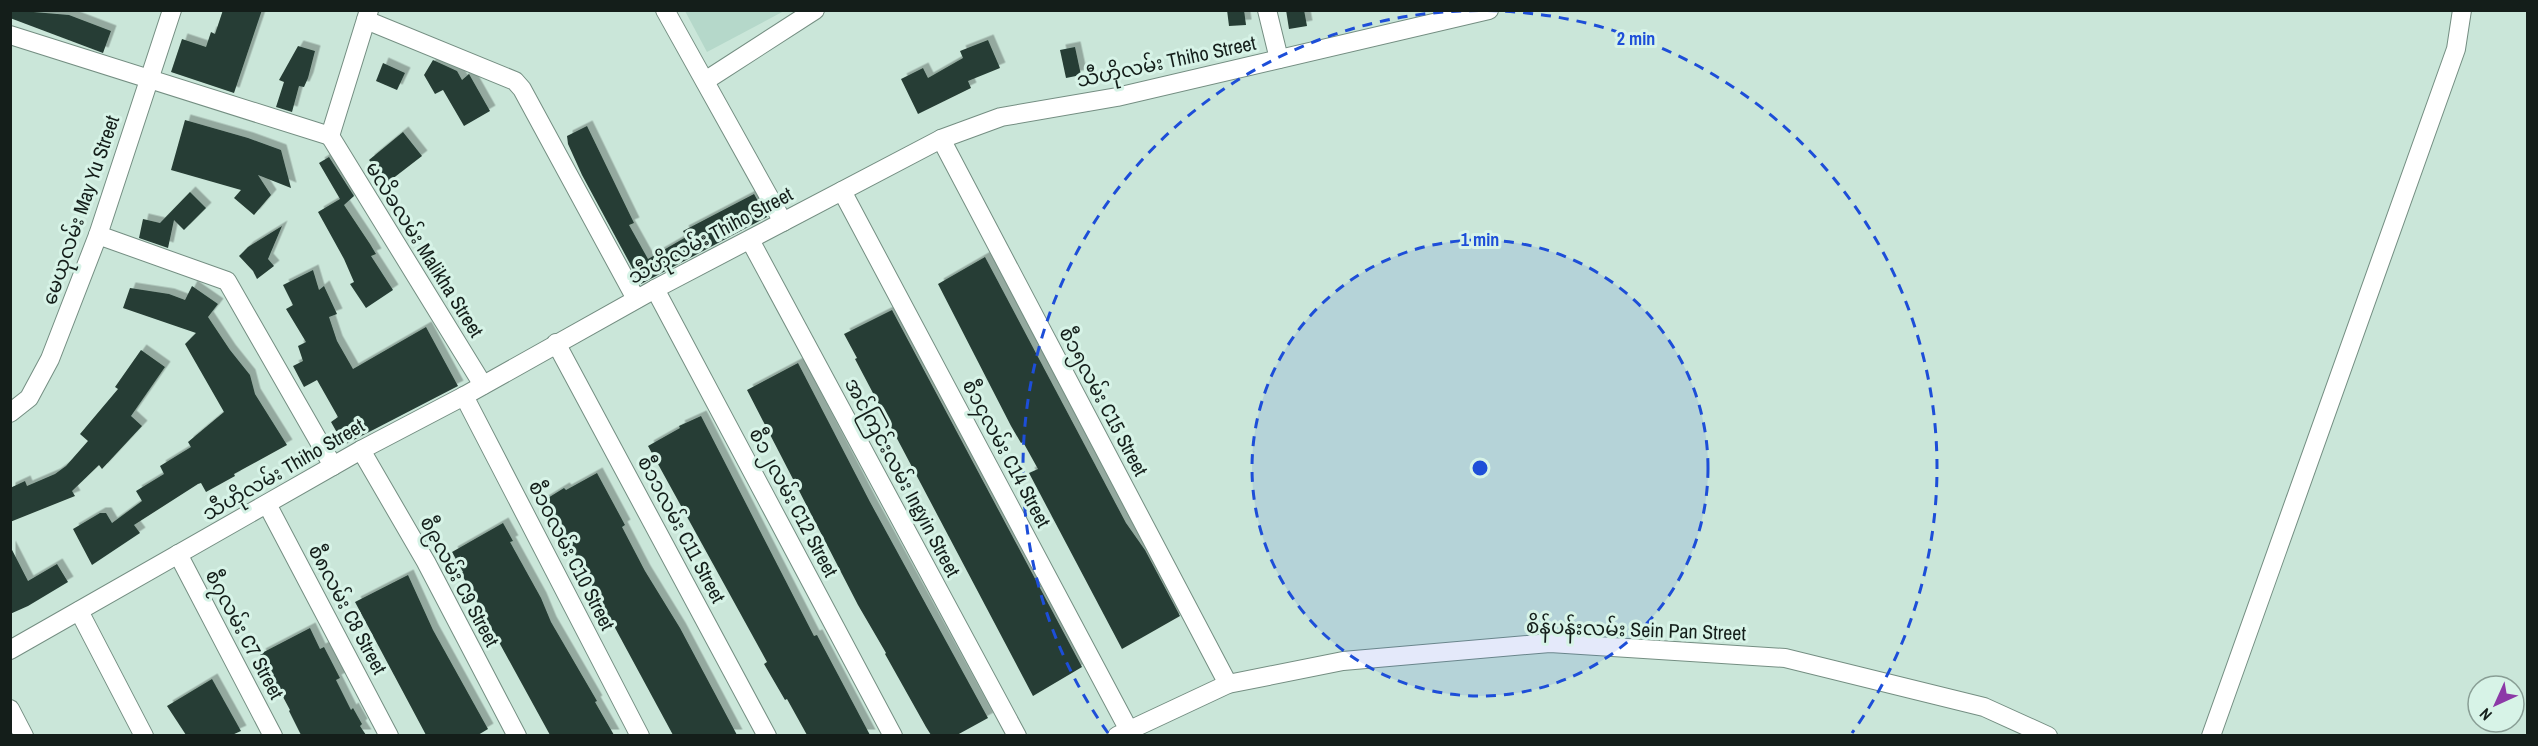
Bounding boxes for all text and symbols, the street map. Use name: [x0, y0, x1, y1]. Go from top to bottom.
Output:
text: 2 min: [1617, 26, 1655, 51]
street label: သီဟိုလမ်း Thiho Street: [1074, 29, 1259, 97]
street label: မေယုလမ်း May Yu Street: [35, 111, 129, 310]
street label: မလိခလမ်း Malikha Street: [360, 156, 490, 343]
street label: သီဟိုလမ်း Thiho Street: [623, 180, 799, 293]
text: 1 min: [1461, 227, 1499, 252]
street label: စီ၁၅လမ်း C15 Street: [1051, 322, 1155, 482]
street label: အင်ကြင်းလမ်း Ingyin Street: [836, 373, 967, 583]
street label: စီ၁၄လမ်း C14 Street: [954, 374, 1058, 534]
street label: သီဟိုလမ်း Thiho Street: [197, 411, 371, 530]
street label: စီ၁၂လမ်း C12 Street: [741, 423, 845, 583]
street label: စီ၁၁လမ်း C11 Street: [632, 451, 732, 608]
centre of rings: [1470, 458, 1490, 478]
street label: စီ၁၀လမ်း C10 Street: [523, 475, 622, 635]
street label: စီ၉လမ်း C9 Street: [411, 511, 506, 653]
street label: စီ၈လမ်း C8 Street: [302, 539, 394, 679]
street label: စီ၇လမ်း C7 Street: [197, 564, 291, 705]
street label: စိန်ပန်းလမ်း Sein Pan Street: [1525, 612, 1747, 649]
north arrow: [2466, 674, 2526, 734]
text: N: [2474, 703, 2497, 726]

